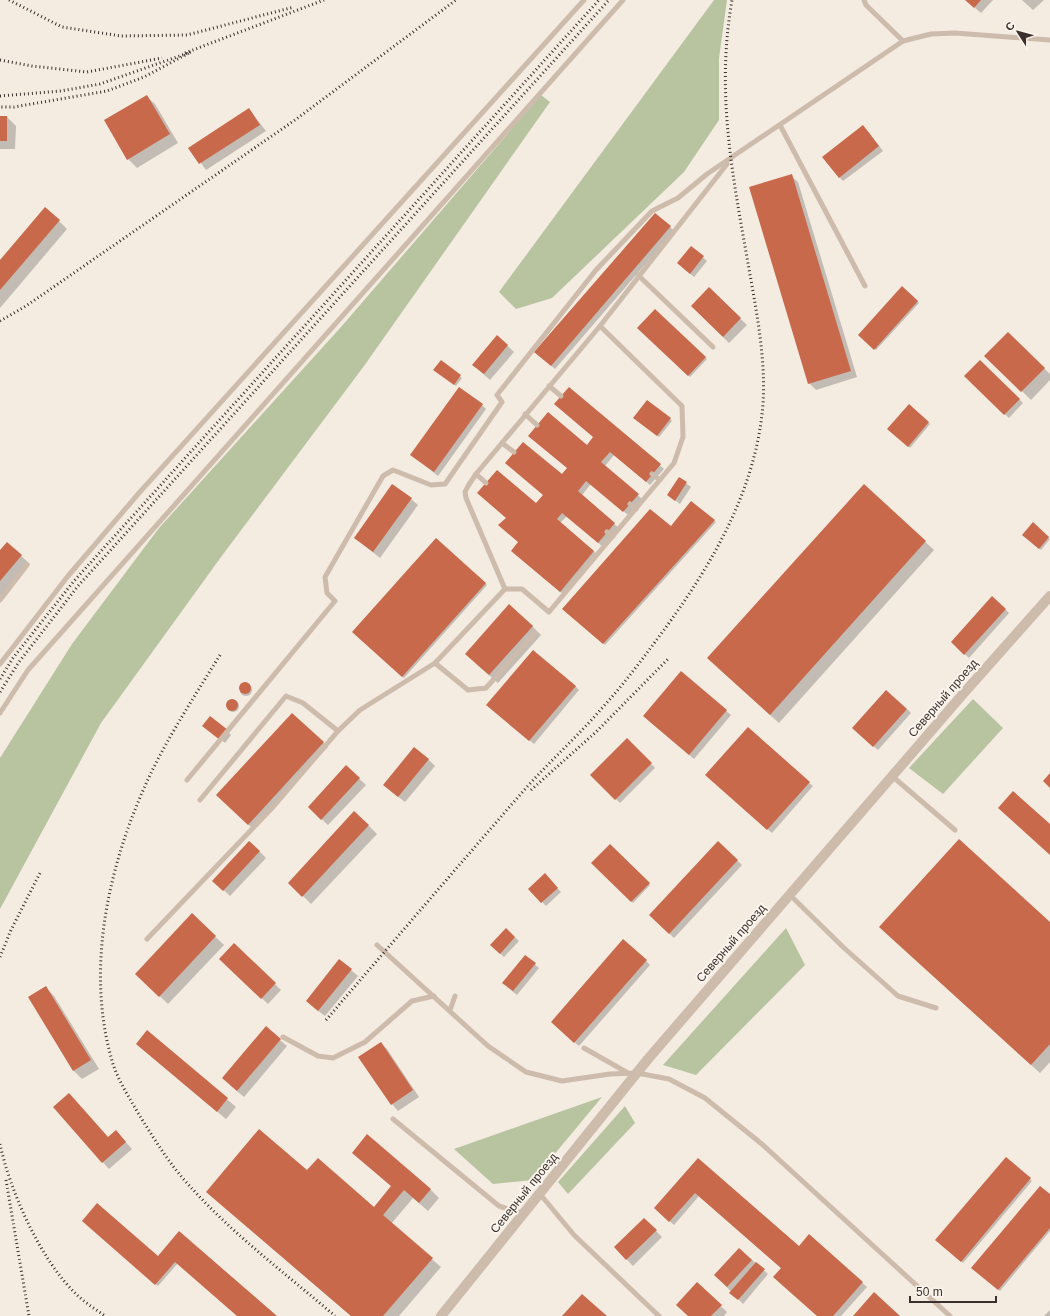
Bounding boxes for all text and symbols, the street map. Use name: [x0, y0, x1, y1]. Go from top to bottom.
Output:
north arrow: [998, 12, 1038, 52]
text: С: [1003, 19, 1017, 33]
street label: Северный проезд: [905, 656, 981, 740]
street label: Северный проезд: [693, 901, 769, 985]
street label: Северный проезд: [487, 1150, 561, 1236]
scale bar: [910, 1278, 996, 1304]
text: 50 m: [916, 1285, 943, 1299]

